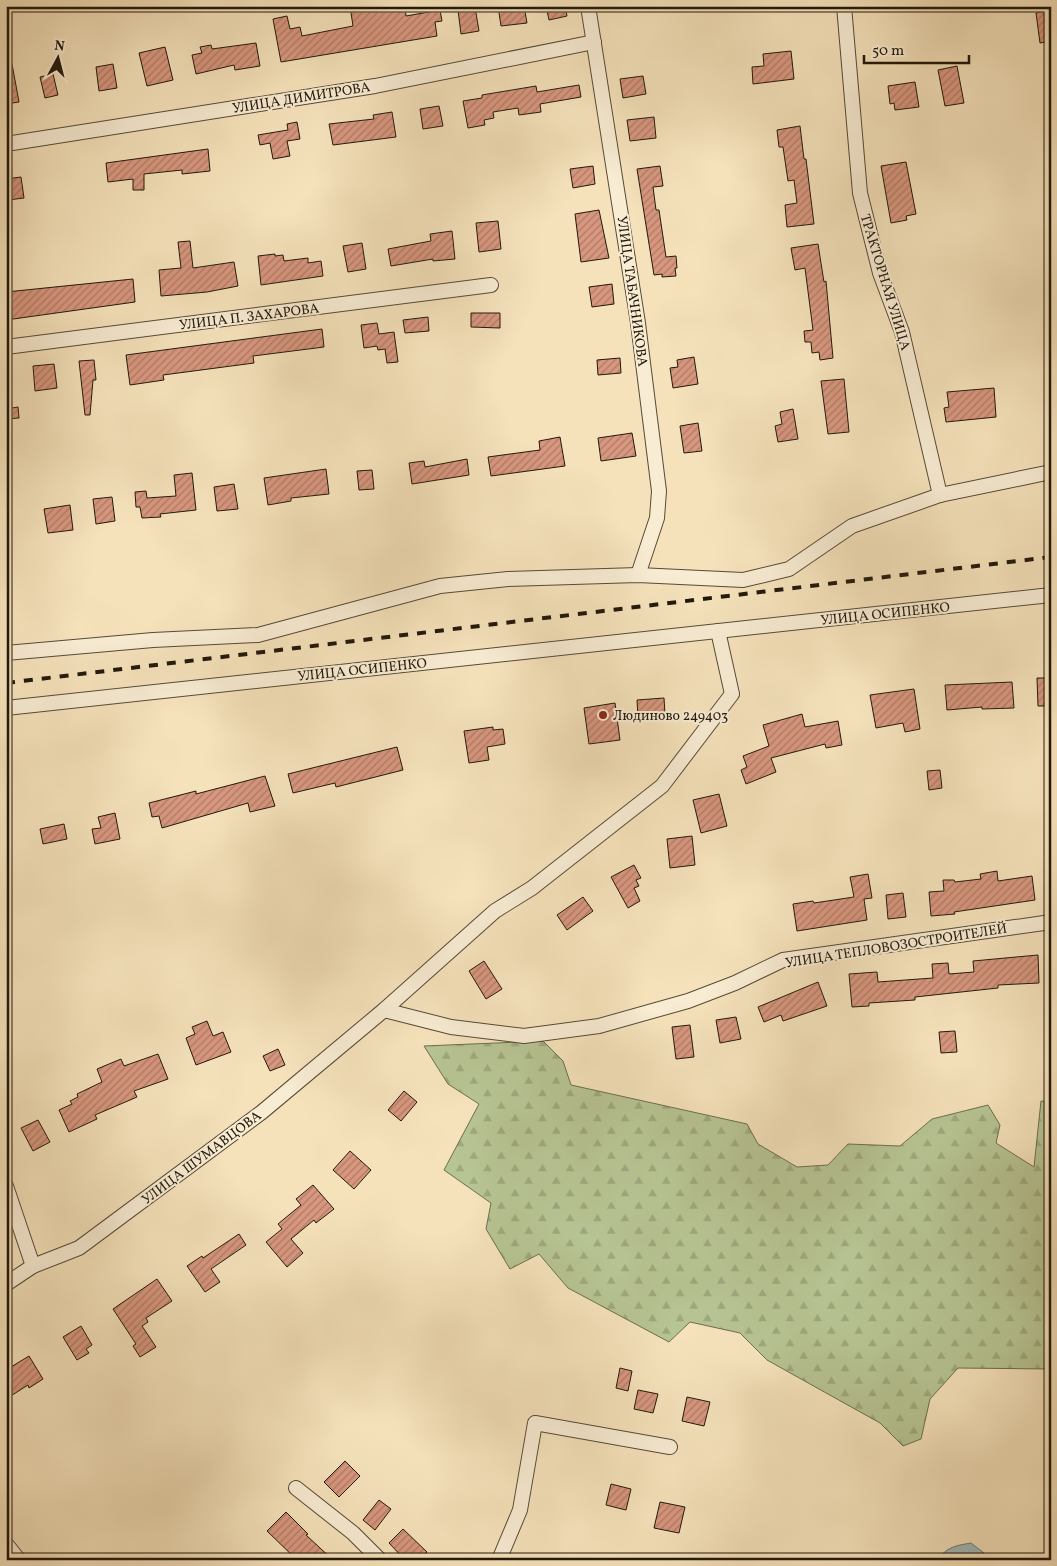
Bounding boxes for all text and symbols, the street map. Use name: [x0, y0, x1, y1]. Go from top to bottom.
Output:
north arrow: [32, 32, 82, 82]
scale bar: [864, 32, 970, 64]
text: N: [53, 37, 66, 57]
text: 50 m: [872, 41, 904, 62]
street label: УЛИЦА ДИМИТРОВА: [231, 78, 372, 119]
street label: ТРАКТОРНАЯ УЛИЦА: [855, 212, 914, 353]
street label: УЛИЦА ТАБАЧНИКОВА: [612, 215, 652, 368]
street label: УЛИЦА П. ЗАХАРОВА: [178, 299, 320, 336]
street label: УЛИЦА ОСИПЕНКО: [820, 598, 951, 631]
street label: УЛИЦА ОСИПЕНКО: [297, 654, 428, 687]
place label: Людиново 249403: [613, 707, 728, 726]
marker: Людиново 249403: [597, 709, 609, 721]
street label: УЛИЦА ТЕПЛОВОЗОСТРОИТЕЛЕЙ: [784, 919, 1009, 973]
street label: УЛИЦА ШУМАВЦОВА: [138, 1107, 266, 1209]

